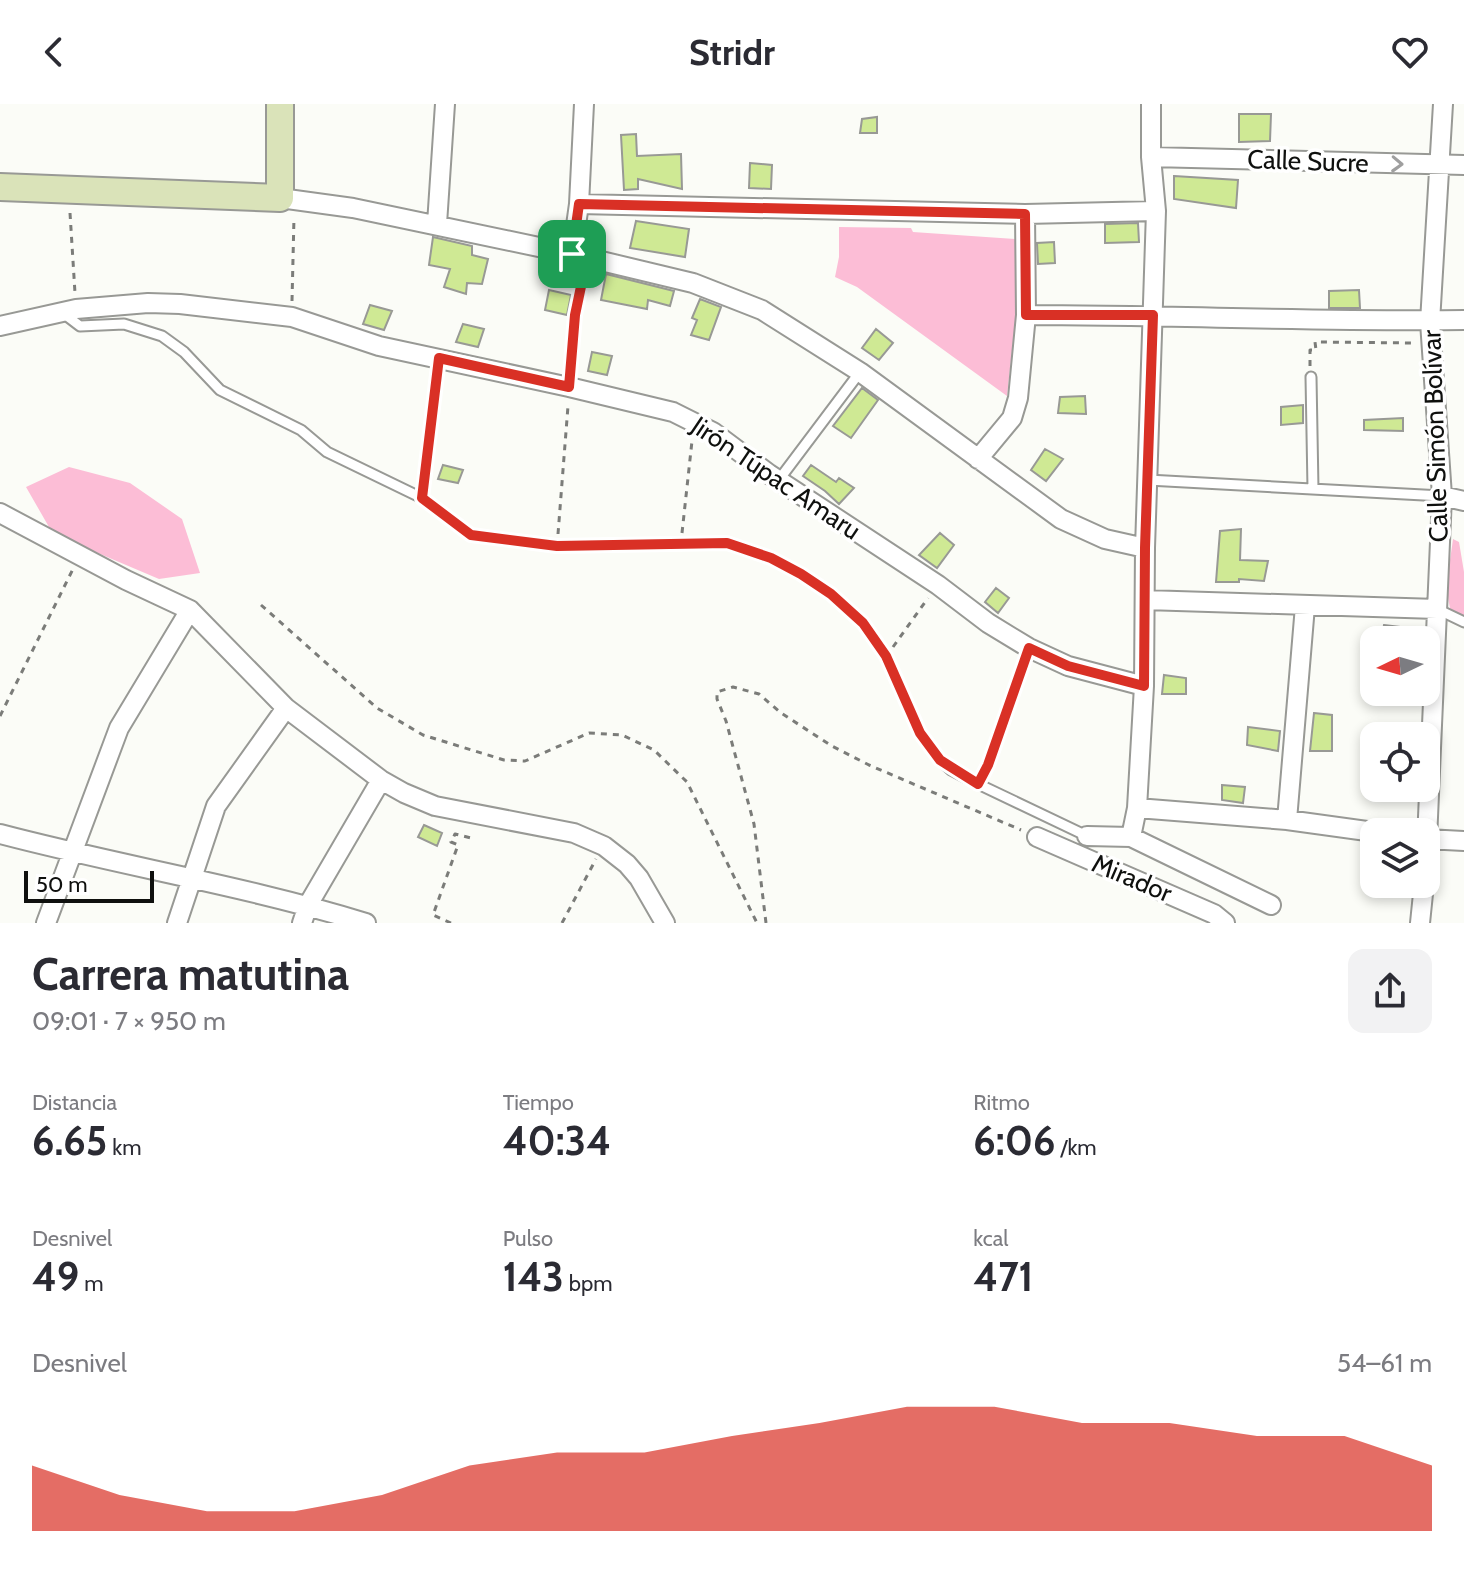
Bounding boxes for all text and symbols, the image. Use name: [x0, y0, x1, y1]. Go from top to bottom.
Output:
icon: back: [32, 30, 76, 74]
text: Stridr: [689, 30, 775, 74]
icon: heart: [1388, 30, 1432, 74]
street label: Calle Sucre: [1247, 143, 1369, 179]
one-way arrow: [1391, 156, 1404, 173]
pin: [538, 220, 606, 288]
icon: arrive: [550, 232, 594, 276]
street label: Calle Simón Bolívar: [1415, 328, 1455, 543]
street label: Jirón Túpac Amaru: [684, 409, 867, 546]
north arrow: [1360, 626, 1440, 706]
map controls: [1360, 626, 1440, 898]
button: locate: [1360, 722, 1440, 802]
button: layers: [1360, 818, 1440, 898]
street label: Mirador: [1087, 847, 1178, 909]
scale bar: [24, 867, 154, 903]
text: 50 m: [36, 871, 88, 898]
text: Carrera matutina: [32, 948, 349, 1001]
button: share: [1348, 949, 1432, 1033]
text: 09:01 · 7 × 950 m: [32, 1005, 226, 1037]
text: Distancia: [32, 1089, 117, 1116]
text: Tiempo: [503, 1089, 574, 1116]
text: Ritmo: [973, 1089, 1030, 1116]
text: 6.65: [32, 1116, 107, 1165]
text: 40:34: [503, 1116, 611, 1165]
text: 6:06: [973, 1116, 1055, 1165]
text: km: [107, 1134, 141, 1161]
text: /km: [1055, 1134, 1097, 1161]
text: Desnivel: [32, 1225, 112, 1252]
text: Pulso: [503, 1225, 553, 1252]
text: kcal: [973, 1225, 1008, 1252]
text: 49: [32, 1252, 79, 1301]
text: 143: [503, 1252, 564, 1301]
text: 471: [973, 1252, 1033, 1301]
text: m: [79, 1270, 104, 1297]
text: bpm: [564, 1270, 613, 1297]
text: Desnivel: [32, 1347, 127, 1379]
text: 54–61 m: [1337, 1347, 1432, 1379]

